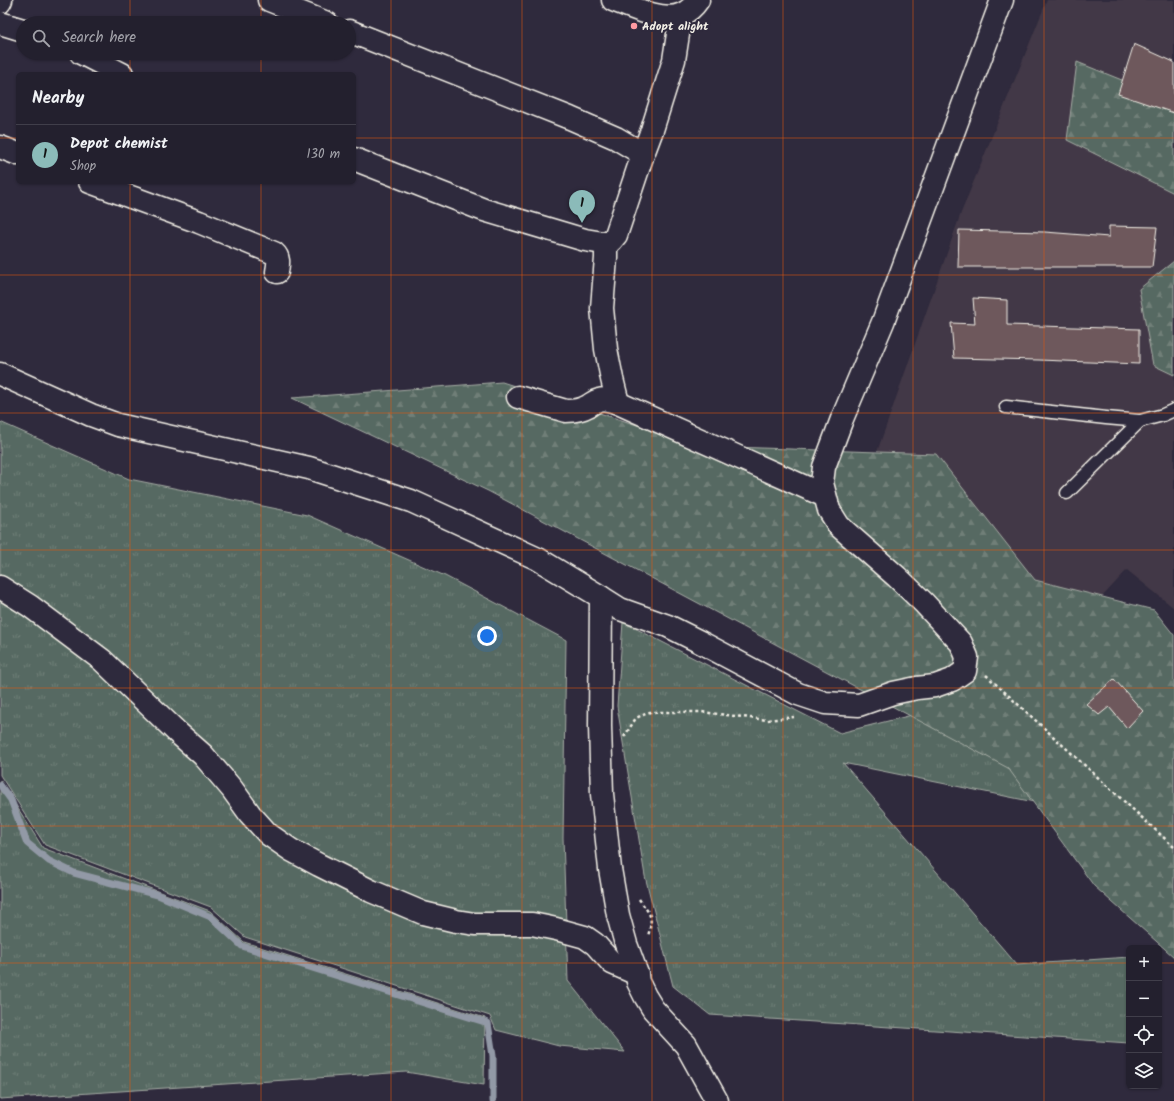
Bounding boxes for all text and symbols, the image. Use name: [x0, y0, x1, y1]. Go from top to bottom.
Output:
search box: [16, 16, 356, 60]
place label: Adopt alight: [642, 17, 709, 36]
marker: Adopt alight: [629, 21, 639, 31]
text: Search here: [62, 26, 136, 50]
icon: search: [30, 27, 52, 49]
text: Nearby: [32, 85, 84, 112]
text: Depot chemist: [70, 132, 168, 156]
text: 1: [43, 144, 47, 165]
text: 130 m: [306, 144, 340, 165]
text: Shop: [70, 156, 96, 177]
pin: 1: [569, 190, 595, 223]
your location: [477, 626, 497, 646]
map controls: [1126, 945, 1162, 1089]
button: +: [1126, 945, 1162, 981]
button: −: [1126, 981, 1162, 1017]
button: locate: [1126, 1017, 1162, 1053]
button: layers: [1126, 1053, 1162, 1089]

